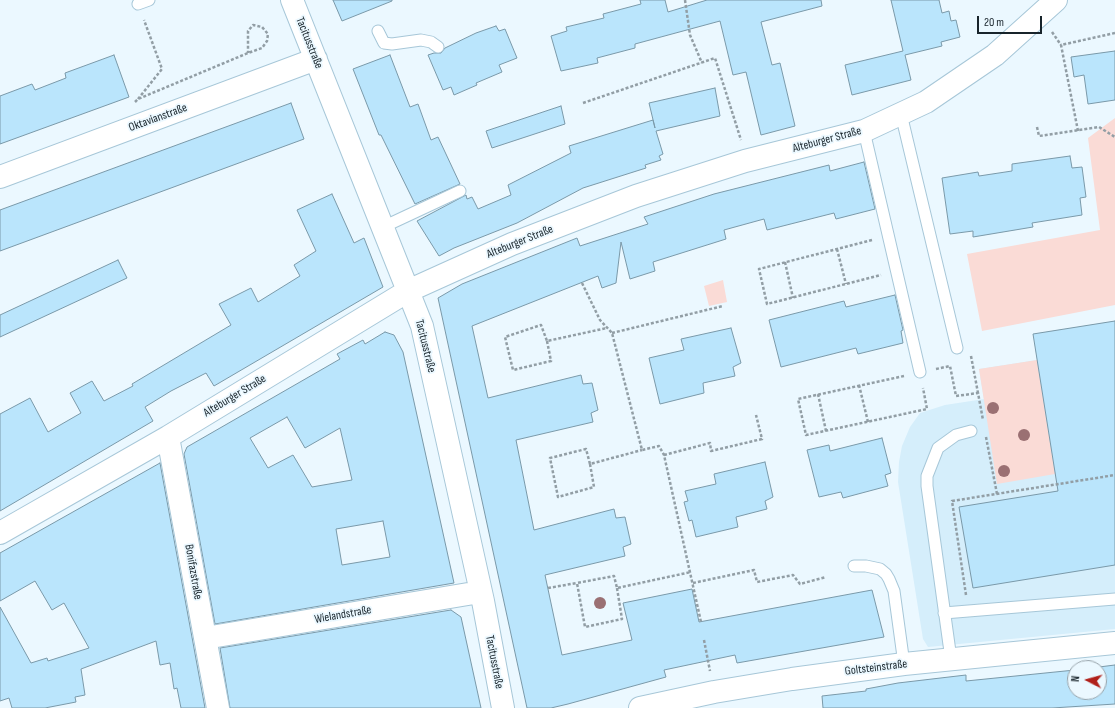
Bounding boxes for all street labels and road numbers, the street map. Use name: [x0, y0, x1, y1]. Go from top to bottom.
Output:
street label: Tacitusstraße: [292, 15, 326, 71]
street label: Oktavianstraße: [127, 101, 189, 135]
street label: Alteburger Straße: [791, 124, 863, 156]
street label: Alteburger Straße: [485, 222, 555, 262]
street label: Tacitusstraße: [411, 318, 439, 374]
street label: Alteburger Straße: [201, 372, 269, 420]
street label: Bonifazstraße: [181, 543, 205, 601]
street label: Wielandstraße: [313, 603, 373, 627]
street label: Tacitusstraße: [482, 634, 506, 690]
street label: Goltsteinstraße: [844, 657, 908, 679]

